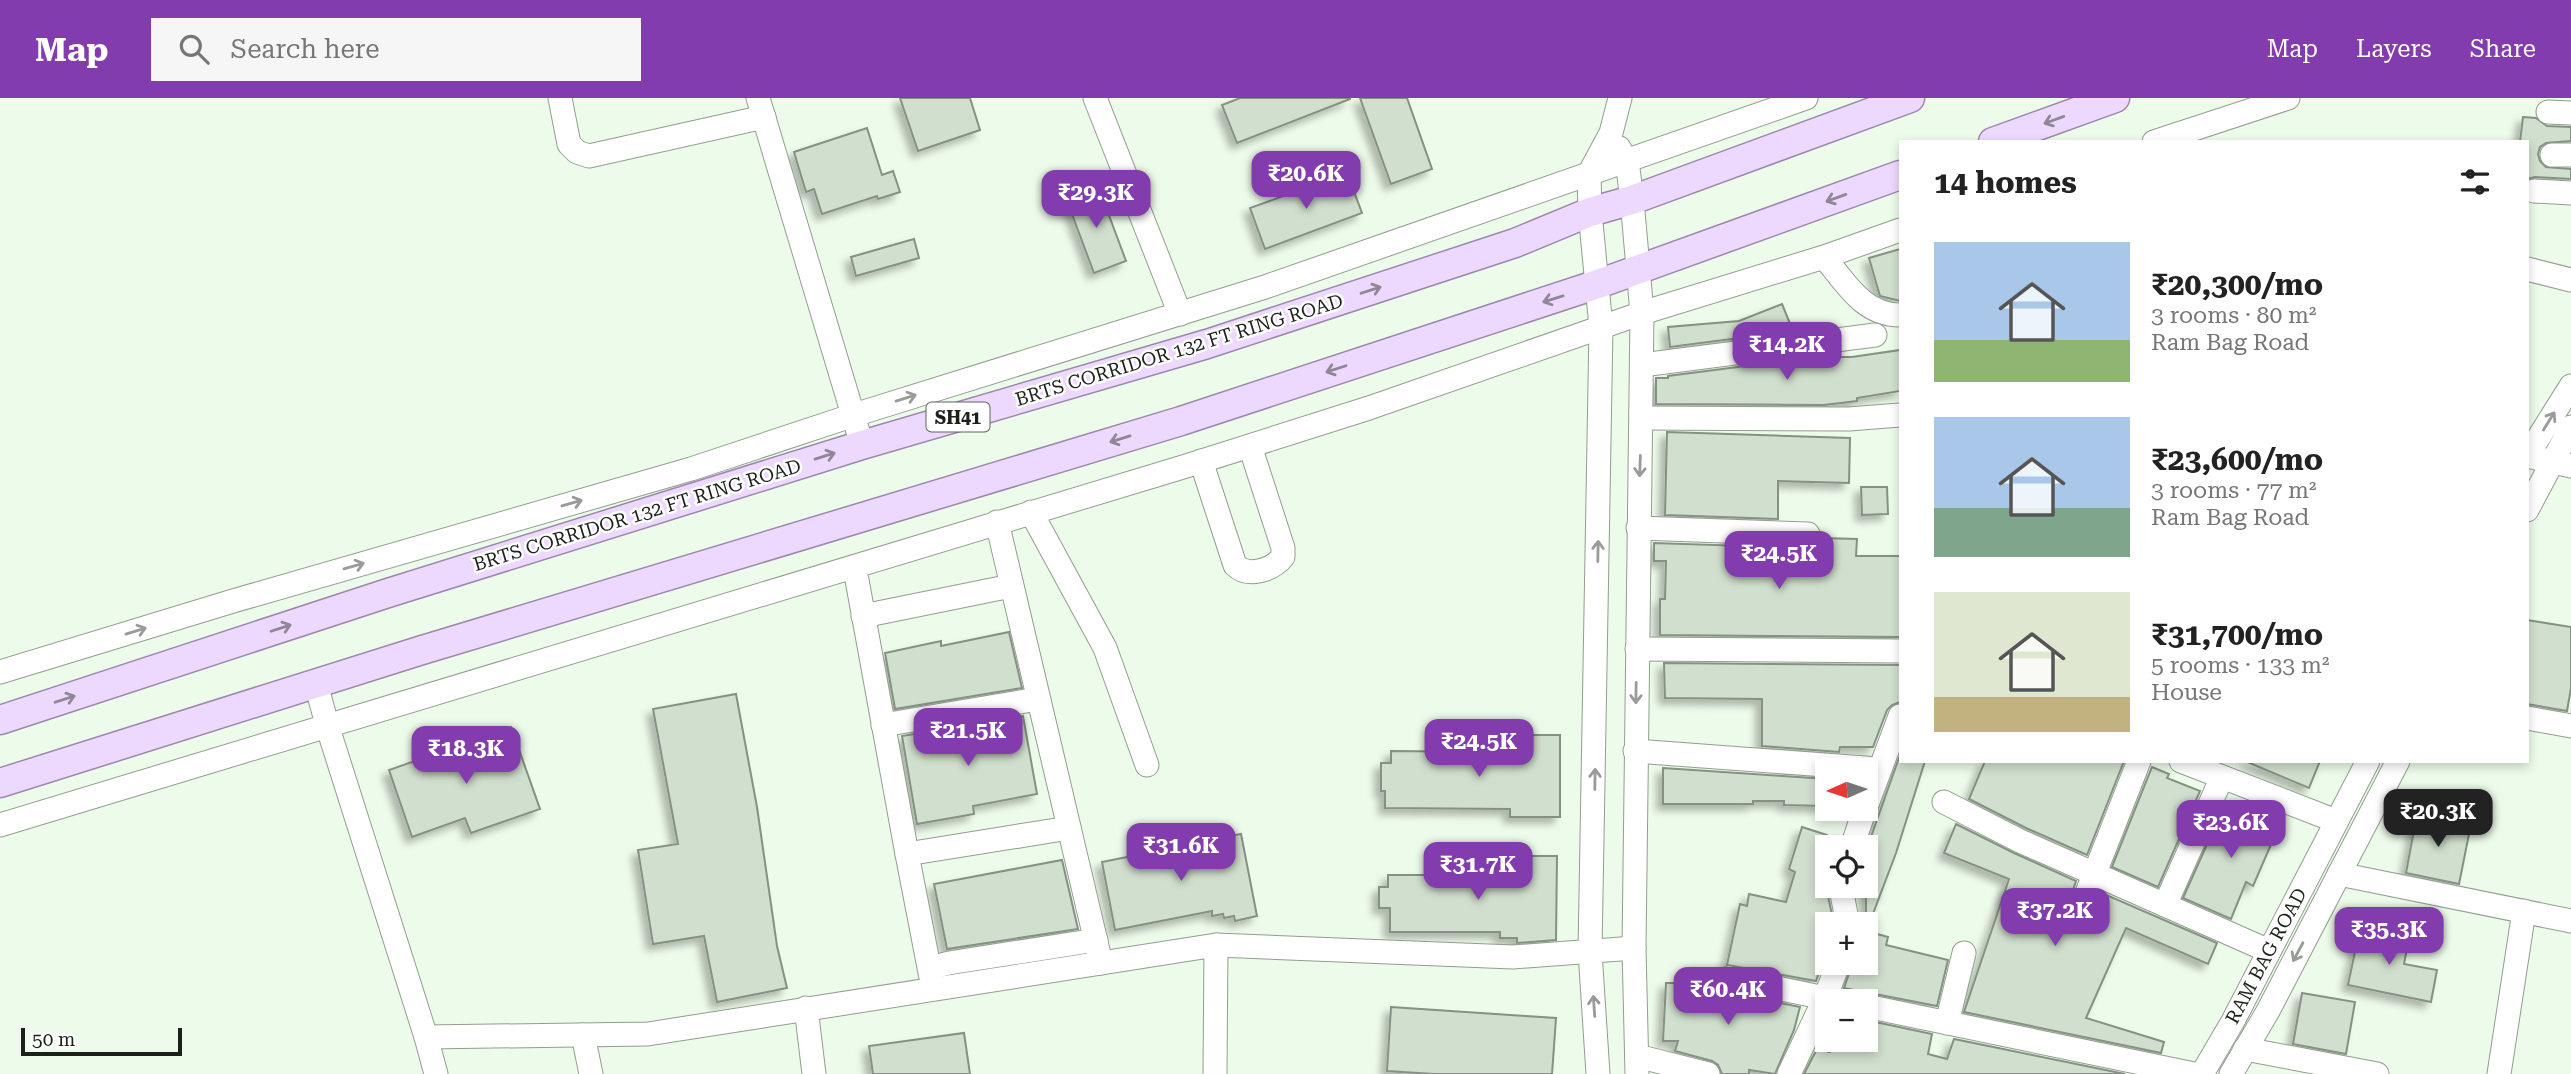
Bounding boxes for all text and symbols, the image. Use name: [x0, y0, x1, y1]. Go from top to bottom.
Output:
search box: [151, 18, 641, 81]
text: Map: [35, 30, 109, 69]
icon: search: [175, 30, 213, 68]
text: Search here: [231, 34, 380, 64]
text: Map: [2267, 35, 2318, 63]
text: Layers: [2356, 35, 2432, 63]
text: Share: [2470, 35, 2536, 63]
one-way arrow: [2043, 115, 2065, 127]
pin: ₹20.6K: [1249, 152, 1363, 211]
text: ₹20.6K: [1268, 160, 1344, 187]
icon: filters: [2456, 163, 2494, 201]
text: 14 homes: [1934, 165, 2077, 200]
pin: ₹29.3K: [1039, 170, 1153, 230]
text: ₹29.3K: [1058, 179, 1134, 206]
one-way arrow: [1826, 193, 1848, 205]
text: ₹20,300/mo: [2151, 267, 2323, 302]
icon: home: [1990, 270, 2074, 354]
one-way arrow: [1359, 283, 1381, 295]
street label: BRTS CORRIDOR 132 FT RING ROAD: [1012, 289, 1346, 411]
one-way arrow: [1542, 293, 1564, 306]
text: 3 rooms · 80 m²: [2151, 302, 2317, 329]
pin: ₹14.2K: [1730, 322, 1844, 382]
text: Ram Bag Road: [2151, 329, 2309, 356]
text: ₹14.2K: [1749, 331, 1825, 358]
one-way arrow: [1326, 364, 1348, 376]
one-way arrow: [895, 391, 917, 404]
road number: SH41: [926, 402, 990, 432]
one-way arrow: [2542, 412, 2556, 432]
one-way arrow: [1109, 433, 1131, 446]
text: ₹23,600/mo: [2151, 442, 2323, 477]
icon: home: [1990, 445, 2074, 529]
one-way arrow: [814, 449, 836, 462]
street label: BRTS CORRIDOR 132 FT RING ROAD: [470, 454, 804, 576]
one-way arrow: [1634, 454, 1647, 477]
text: 3 rooms · 77 m²: [2151, 477, 2317, 504]
one-way arrow: [561, 496, 583, 509]
text: Ram Bag Road: [2151, 504, 2309, 531]
pin: ₹24.5K: [1722, 532, 1836, 591]
one-way arrow: [1591, 540, 1605, 563]
text: ₹24.5K: [1741, 540, 1817, 567]
one-way arrow: [342, 559, 364, 572]
text: ₹31,700/mo: [2151, 617, 2323, 652]
icon: home: [1990, 620, 2074, 704]
one-way arrow: [270, 621, 292, 634]
one-way arrow: [124, 623, 146, 636]
text: 5 rooms · 133 m²: [2151, 652, 2329, 679]
text: House: [2151, 679, 2222, 706]
one-way arrow: [1629, 682, 1643, 705]
one-way arrow: [54, 692, 76, 705]
pin: ₹21.5K: [911, 708, 1025, 768]
text: ₹21.5K: [930, 717, 1006, 744]
pin: ₹24.5K: [1422, 720, 1536, 779]
pin: ₹18.3K: [409, 726, 523, 786]
text: ₹24.5K: [1441, 728, 1517, 755]
text: ₹18.3K: [428, 735, 504, 762]
north arrow: [1815, 758, 1878, 821]
map controls: [1815, 758, 1878, 1052]
one-way arrow: [1588, 767, 1601, 790]
pin: ₹20.3K: [2381, 790, 2495, 849]
text: ₹20.3K: [2400, 798, 2476, 825]
pin: ₹23.6K: [2174, 800, 2288, 860]
text: ₹23.6K: [2193, 809, 2269, 836]
pin: ₹31.6K: [1124, 824, 1238, 883]
text: ₹31.6K: [1143, 832, 1219, 859]
button: locate: [1815, 835, 1878, 898]
pin: ₹31.7K: [1421, 842, 1535, 902]
text: ₹31.7K: [1440, 851, 1516, 878]
street label: RAM BAG ROAD: [2221, 884, 2311, 1028]
pin: ₹37.2K: [1998, 888, 2112, 948]
text: ₹37.2K: [2017, 897, 2093, 924]
pin: ₹35.3K: [2332, 908, 2446, 967]
button: +: [1815, 912, 1878, 975]
text: ₹35.3K: [2351, 916, 2427, 943]
one-way arrow: [2291, 941, 2305, 962]
pin: ₹60.4K: [1671, 968, 1785, 1027]
text: ₹60.4K: [1690, 976, 1766, 1003]
button: −: [1815, 989, 1878, 1052]
one-way arrow: [1587, 995, 1600, 1018]
scale bar: [21, 1025, 182, 1057]
text: 50 m: [32, 1028, 75, 1051]

